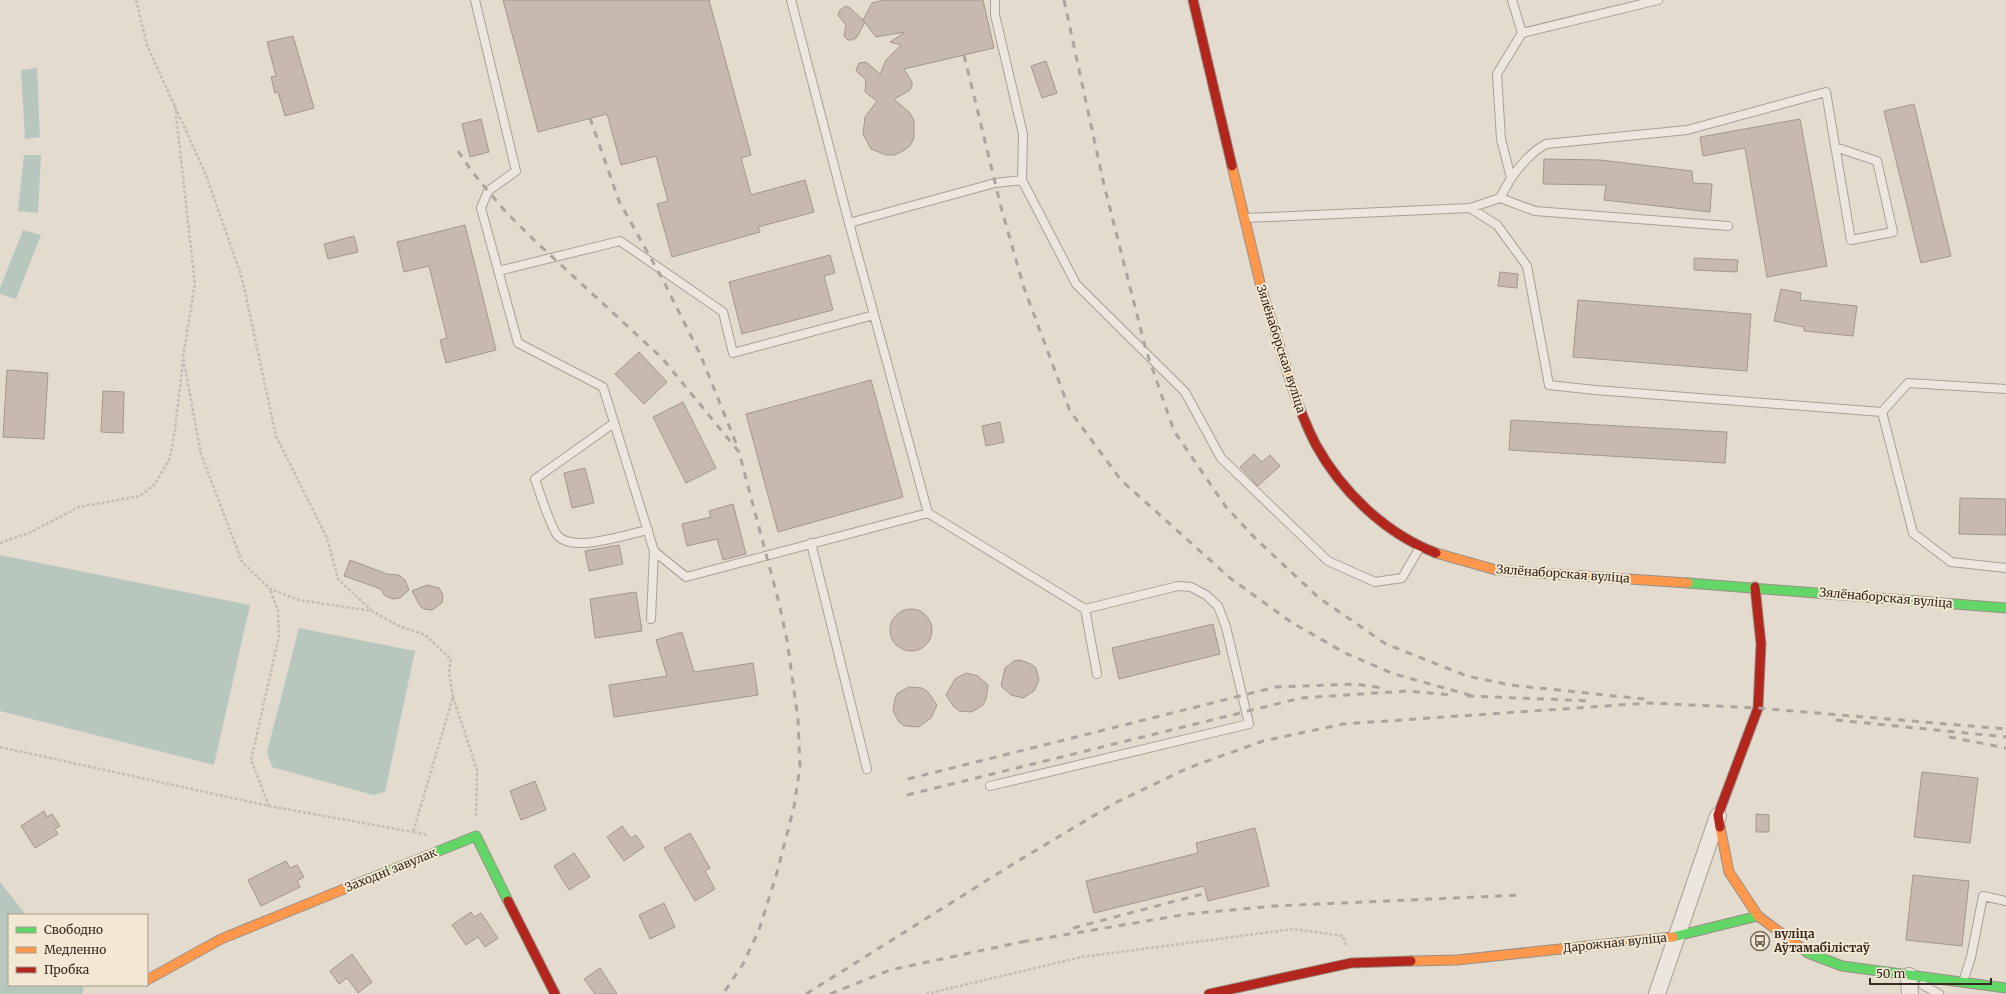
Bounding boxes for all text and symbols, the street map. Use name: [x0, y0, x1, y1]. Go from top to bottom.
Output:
street label: Зялёнаборская вуліца: [1254, 283, 1309, 415]
street label: Зялёнаборская вуліца: [1496, 561, 1631, 586]
street label: Зялёнаборская вуліца: [1819, 584, 1954, 611]
street label: Заходні завулак: [343, 844, 439, 895]
legend: [8, 914, 148, 986]
text: Свободно: [44, 922, 103, 937]
place label: вуліца Аўтамабілістаў: [1773, 926, 1871, 955]
street label: Дарожная вуліца: [1562, 930, 1668, 955]
bus stop icon: вуліца Аўтамабілістаў: [1749, 930, 1771, 952]
text: Медленно: [44, 942, 106, 957]
scale bar: [1870, 960, 1991, 986]
text: Пробка: [44, 962, 90, 977]
text: 50 m: [1876, 966, 1905, 981]

